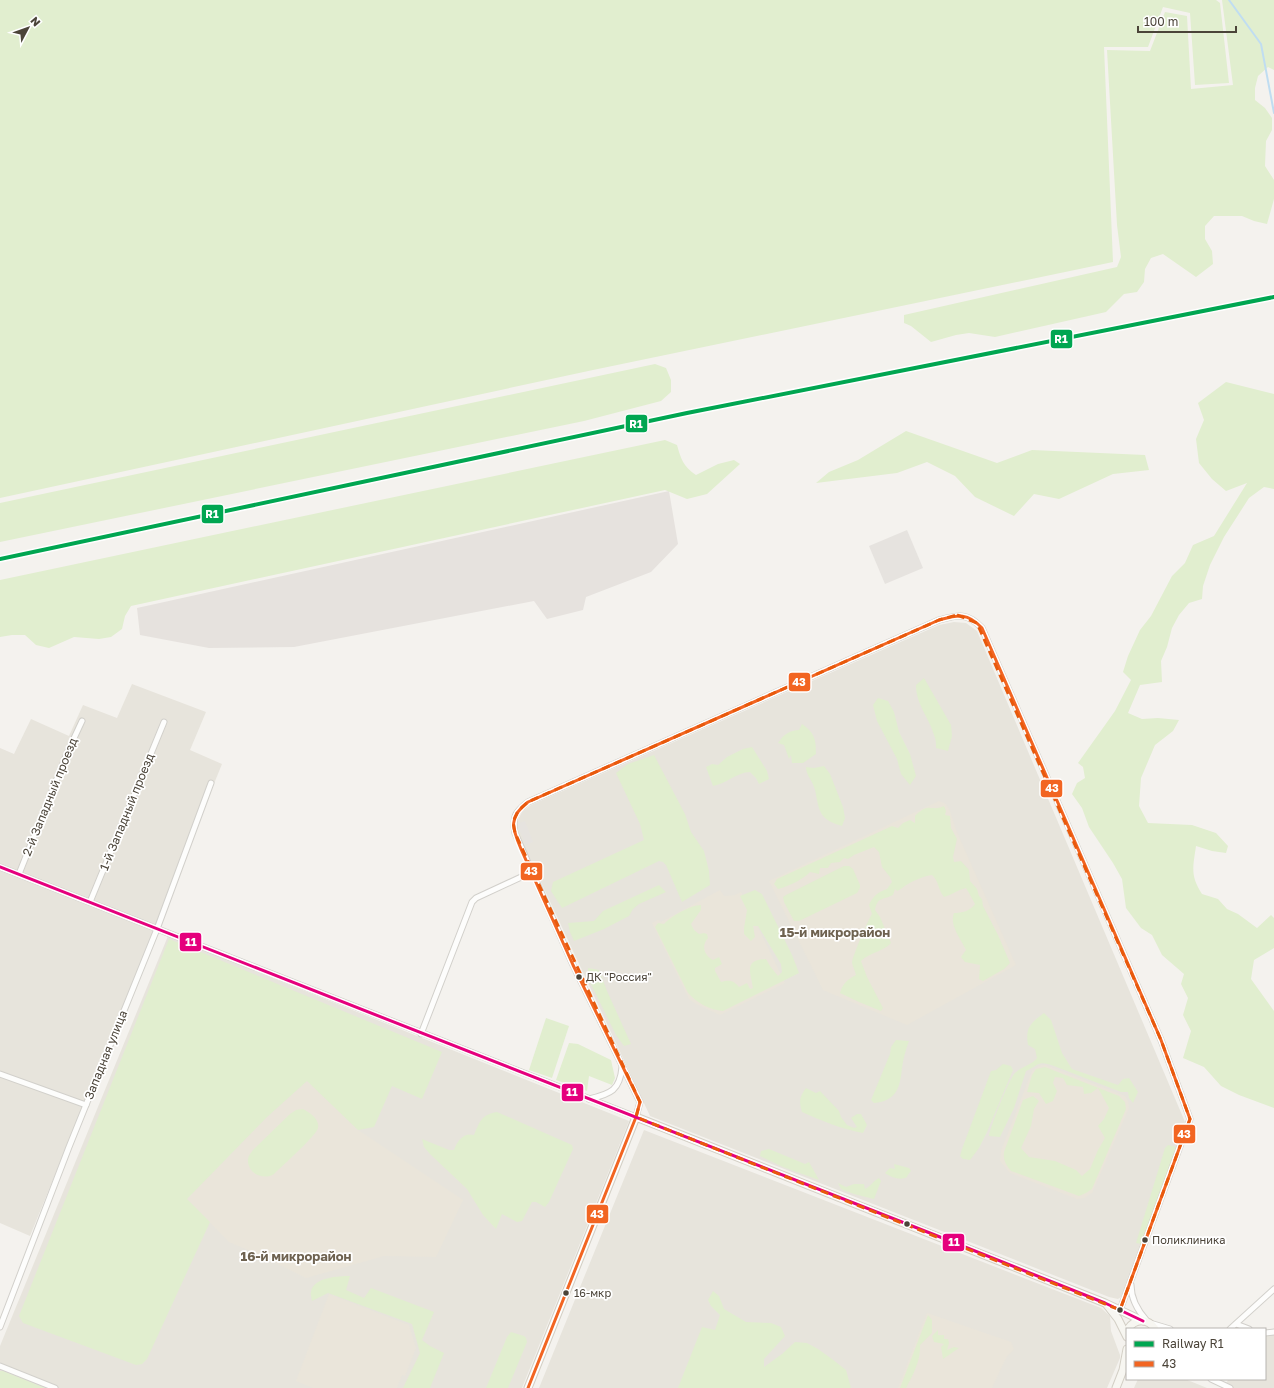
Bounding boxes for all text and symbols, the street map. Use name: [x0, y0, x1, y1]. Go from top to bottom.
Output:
north arrow: [8, 8, 48, 48]
scale bar: [1138, 8, 1236, 34]
text: N: [28, 14, 44, 29]
text: 100 m: [1144, 14, 1178, 29]
line badge: R1: [1050, 329, 1073, 349]
text: R1: [1054, 332, 1068, 345]
line badge: R1: [625, 414, 648, 433]
text: R1: [629, 417, 643, 430]
line badge: R1: [201, 504, 224, 524]
text: R1: [205, 507, 219, 520]
line badge: 43: [788, 672, 811, 692]
text: 43: [792, 675, 806, 688]
street label: 2-й Западный проезд: [19, 735, 80, 858]
street label: 1-й Западный проезд: [96, 751, 157, 873]
line badge: 43: [1040, 779, 1063, 798]
text: 43: [1045, 781, 1059, 794]
line badge: 43: [520, 862, 543, 881]
text: 43: [524, 864, 538, 877]
district label: 15-й микрорайон: [780, 924, 890, 940]
line badge: 11: [179, 932, 202, 952]
text: 11: [185, 935, 197, 948]
place label: ДК "Россия": [586, 970, 652, 983]
marker: ДК "Россия": [574, 972, 584, 982]
street label: Западная улица: [81, 1008, 130, 1102]
line badge: 11: [561, 1083, 584, 1102]
text: 11: [566, 1085, 578, 1098]
line badge: 43: [1173, 1124, 1196, 1144]
text: 43: [1177, 1127, 1191, 1140]
line badge: 43: [586, 1204, 609, 1224]
text: 43: [590, 1207, 604, 1220]
unlabelled marker: [902, 1219, 912, 1229]
line badge: 11: [942, 1233, 965, 1252]
place label: Поликлиника: [1152, 1233, 1225, 1246]
text: 11: [948, 1235, 960, 1248]
marker: Поликлиника: [1140, 1235, 1150, 1245]
district label: 16-й микрорайон: [241, 1248, 352, 1264]
place label: 16-мкр: [574, 1286, 611, 1299]
marker: 16-мкр: [561, 1288, 571, 1298]
unlabelled marker: [1115, 1305, 1125, 1315]
legend: [1126, 1328, 1266, 1380]
text: Railway R1: [1162, 1336, 1224, 1351]
text: 43: [1162, 1356, 1176, 1371]

